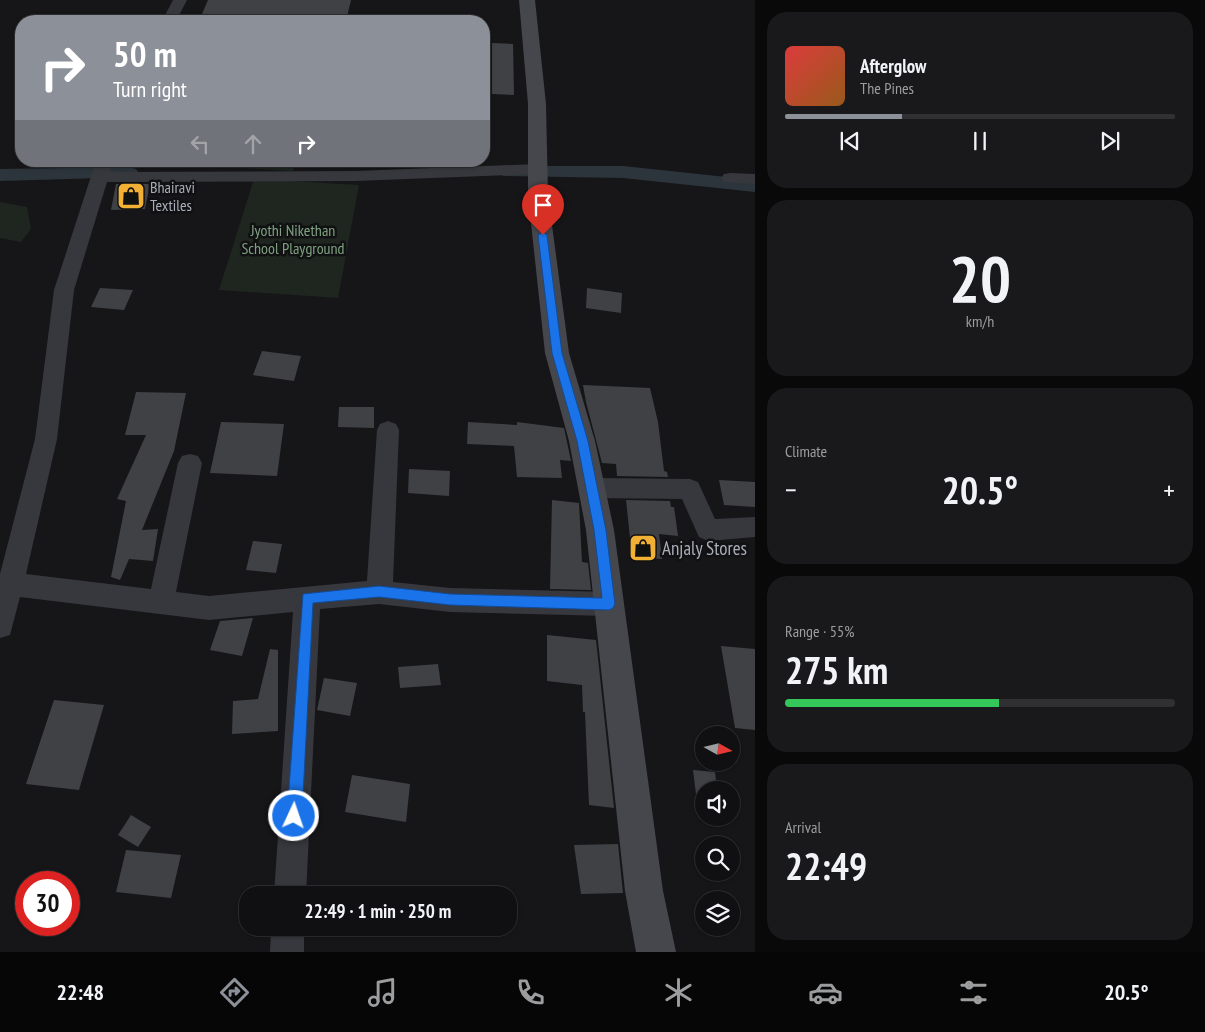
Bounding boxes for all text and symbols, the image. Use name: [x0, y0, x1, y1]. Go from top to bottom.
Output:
text: 50 m: [113, 31, 177, 77]
icon: right: [30, 35, 95, 100]
text: Afterglow: [860, 54, 926, 78]
text: Turn right: [113, 75, 187, 103]
text: The Pines: [860, 78, 914, 98]
icon: previous: [836, 127, 864, 155]
icon: pause: [966, 127, 994, 155]
icon: next: [1096, 127, 1124, 155]
icon: left: [186, 130, 214, 158]
icon: ahead: [239, 130, 267, 158]
icon: right: [292, 130, 320, 158]
place label: Bhairavi Textiles: [150, 177, 195, 215]
shop icon: Bhairavi Textiles: [116, 181, 146, 211]
pin: [522, 184, 564, 235]
icon: arrive: [529, 191, 557, 219]
park label: Jyothi Nikethan School Playground: [242, 220, 345, 258]
text: 20: [949, 236, 1011, 320]
text: km/h: [966, 311, 994, 331]
text: Climate: [785, 441, 827, 461]
text: 20.5°: [942, 465, 1018, 514]
text: −: [785, 471, 797, 508]
text: +: [1163, 471, 1175, 508]
shop icon: Anjaly Stores: [628, 533, 658, 563]
place label: Anjaly Stores: [662, 536, 747, 560]
text: Range · 55%: [785, 621, 854, 641]
text: 275 km: [785, 645, 888, 694]
north arrow: [695, 726, 740, 771]
map controls: [695, 726, 740, 936]
button: sound: [695, 781, 740, 826]
position arrow: [267, 789, 319, 841]
text: Arrival: [785, 817, 821, 837]
button: search: [695, 836, 740, 881]
text: 22:49: [785, 841, 867, 890]
speed limit sign: 30: [15, 871, 80, 936]
button: layers: [695, 891, 740, 936]
text: 22:49 · 1 min · 250 m: [305, 899, 451, 923]
icon: directions: [217, 975, 252, 1010]
icon: music: [365, 975, 400, 1010]
icon: phone: [513, 975, 548, 1010]
icon: climate: [661, 975, 696, 1010]
icon: car: [808, 975, 843, 1010]
icon: filters: [956, 975, 991, 1010]
text: 22:48: [56, 978, 104, 1006]
text: 20.5°: [1104, 978, 1149, 1006]

